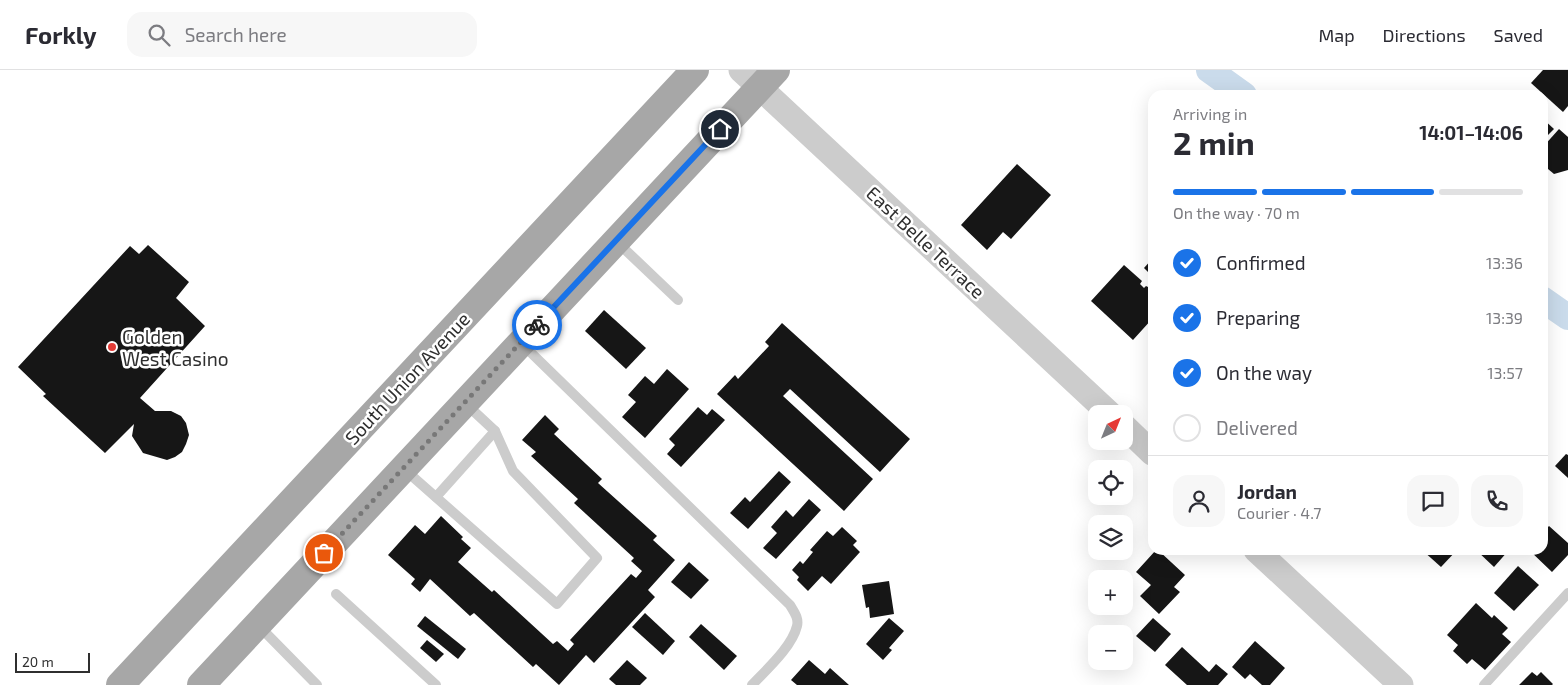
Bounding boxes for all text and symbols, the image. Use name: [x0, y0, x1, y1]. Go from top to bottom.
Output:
search box: [127, 12, 477, 57]
text: Forkly: [25, 20, 97, 49]
icon: search: [145, 21, 173, 49]
text: Search here: [185, 23, 287, 46]
text: Map: [1318, 24, 1355, 46]
text: Directions: [1383, 24, 1466, 46]
text: Saved: [1494, 24, 1543, 46]
text: Arriving in: [1173, 104, 1247, 123]
pin: [699, 108, 741, 150]
icon: home: [706, 115, 734, 143]
text: 14:01–14:06: [1419, 121, 1523, 144]
text: 2 min: [1173, 123, 1255, 161]
street label: East Belle Terrace: [862, 181, 990, 303]
text: On the way · 70 m: [1173, 203, 1300, 222]
icon: check: [1173, 249, 1201, 277]
text: Confirmed: [1216, 251, 1306, 274]
text: 13:36: [1486, 253, 1523, 272]
courier: [512, 300, 562, 350]
icon: check: [1173, 304, 1201, 332]
text: Preparing: [1216, 306, 1300, 329]
street label: South Union Avenue: [340, 307, 474, 449]
text: 13:39: [1486, 308, 1523, 327]
icon: bike: [523, 311, 551, 339]
place label: Golden West Casino: [122, 325, 228, 370]
marker: Golden West Casino: [106, 341, 118, 353]
icon: check: [1173, 359, 1201, 387]
text: On the way: [1216, 361, 1312, 384]
text: 13:57: [1487, 363, 1523, 382]
north arrow: [1088, 405, 1132, 450]
map controls: [1088, 405, 1133, 670]
text: Delivered: [1216, 416, 1298, 439]
button: locate: [1088, 460, 1133, 505]
button: person: [1173, 475, 1225, 527]
button: chat: [1407, 475, 1459, 527]
button: phone: [1471, 475, 1523, 527]
text: Jordan: [1237, 480, 1297, 503]
text: Courier · 4.7: [1237, 503, 1321, 522]
button: layers: [1088, 515, 1133, 560]
pin: [303, 532, 345, 574]
icon: bag: [310, 539, 338, 567]
button: +: [1088, 570, 1133, 615]
button: −: [1088, 625, 1133, 670]
scale bar: [15, 650, 90, 673]
text: 20 m: [22, 653, 54, 670]

